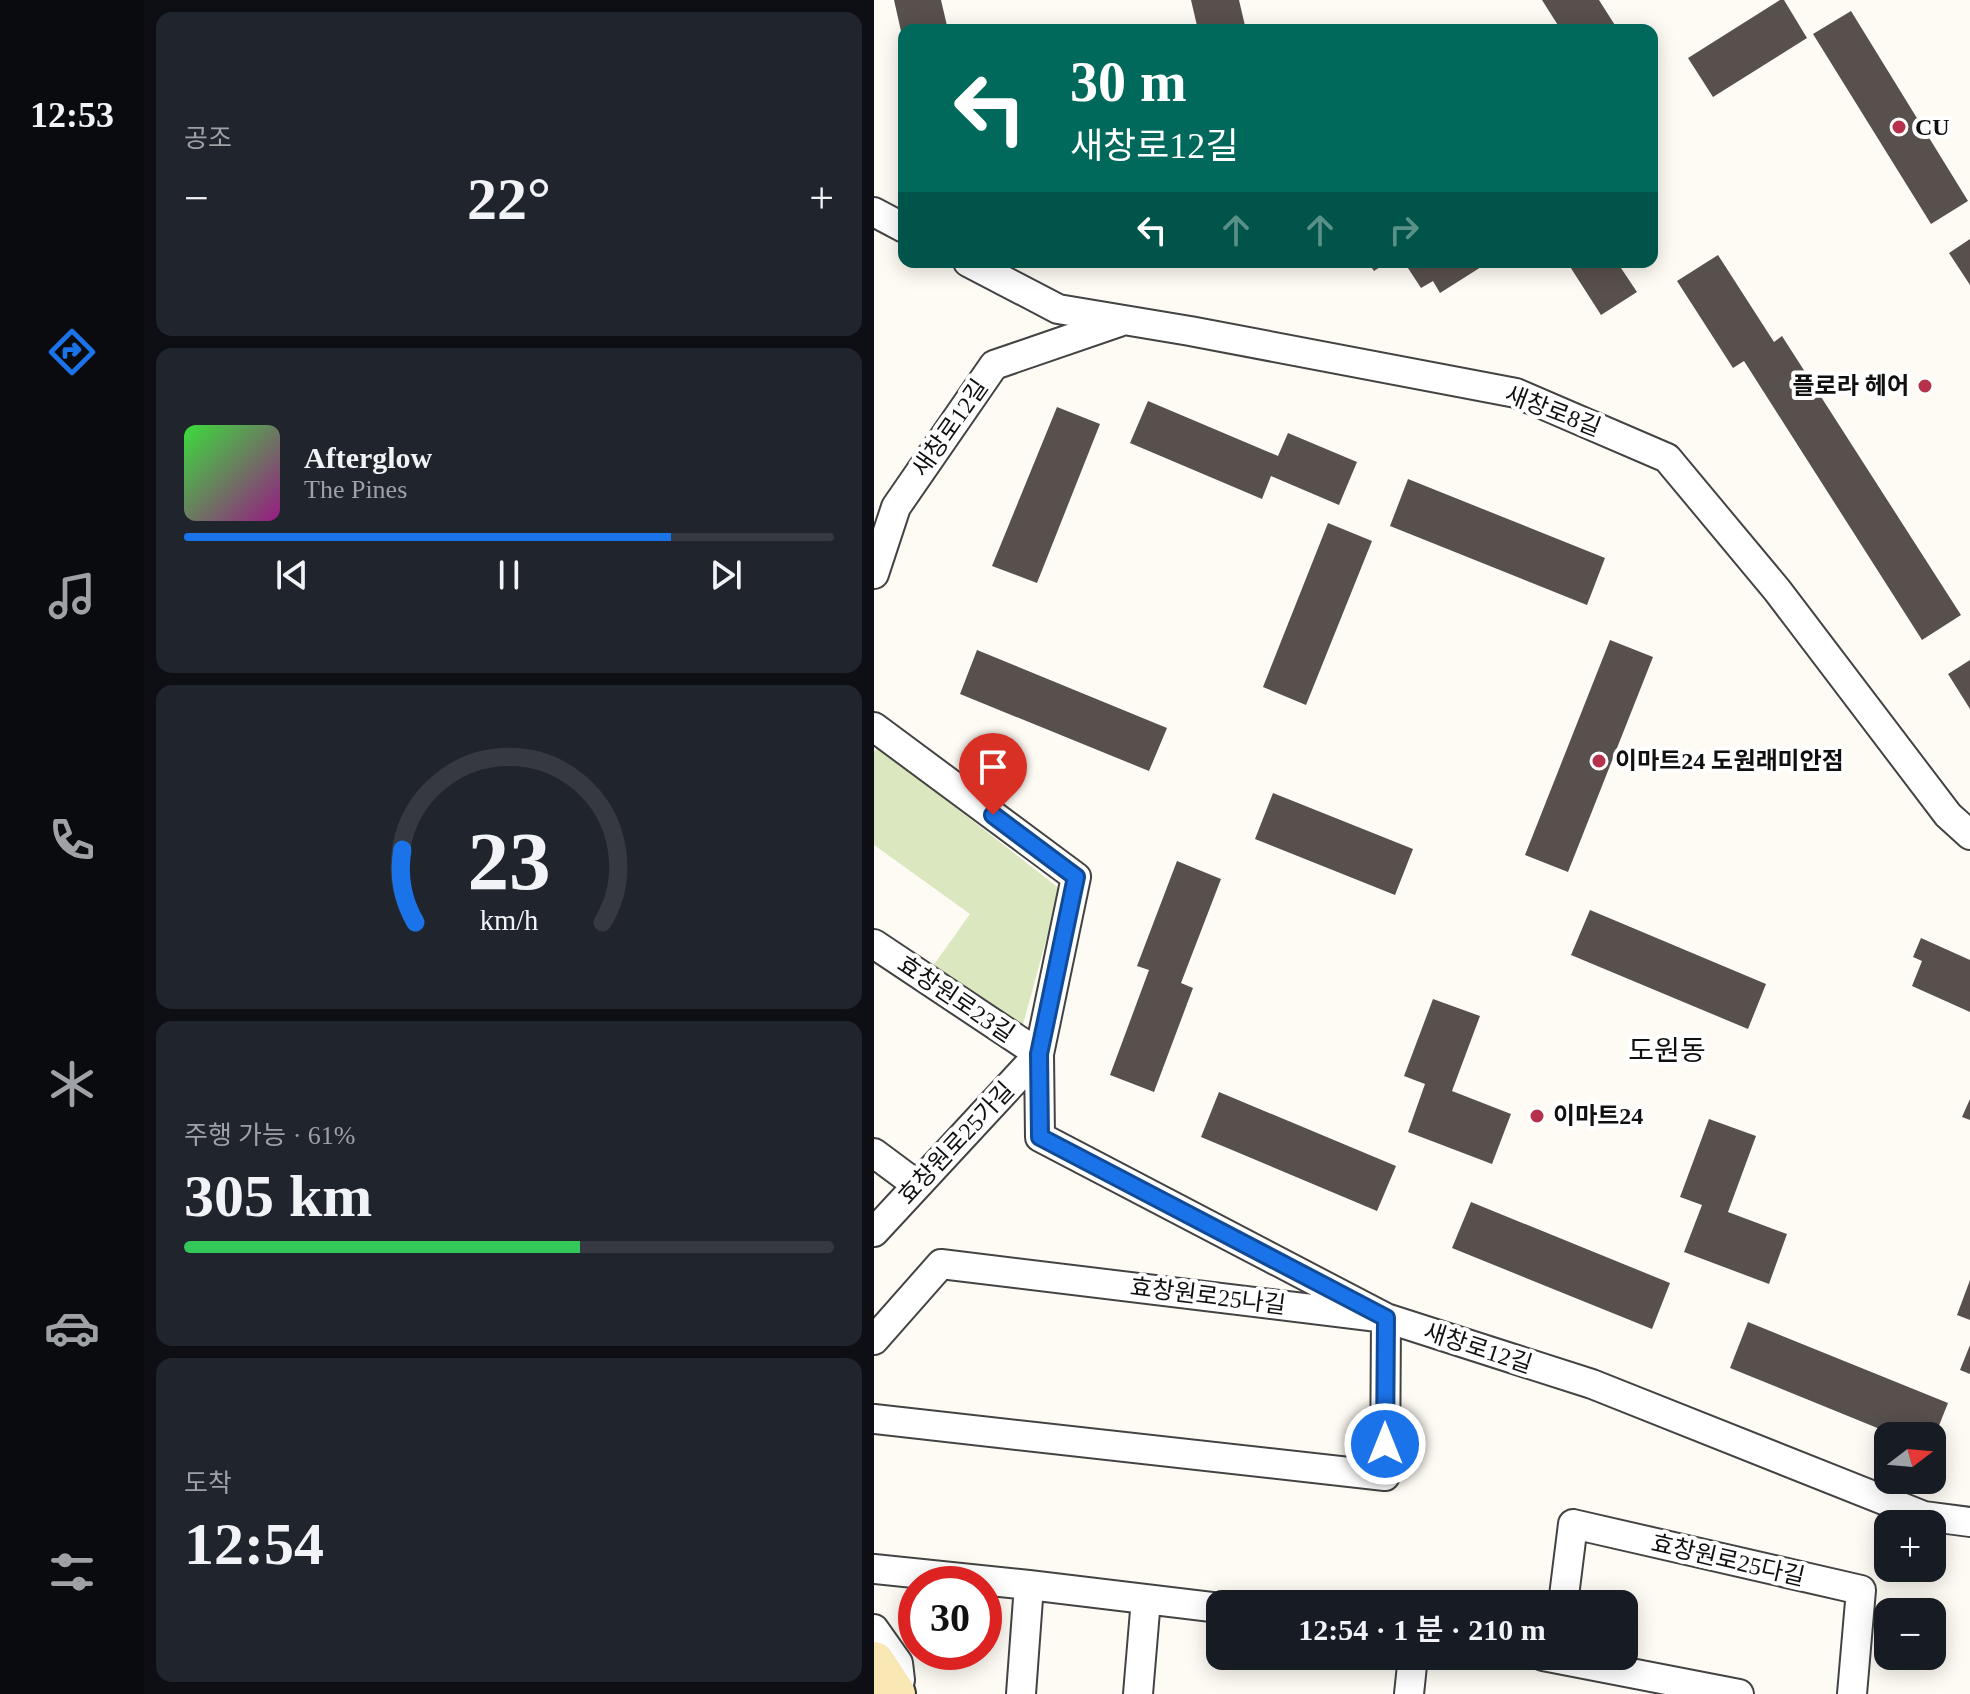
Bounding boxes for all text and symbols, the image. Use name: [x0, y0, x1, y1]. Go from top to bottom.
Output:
text: 30 m: [1070, 51, 1187, 113]
icon: left: [938, 56, 1042, 160]
text: 12:53: [30, 95, 114, 135]
place label: CU: [1915, 114, 1950, 140]
marker: CU: [1890, 118, 1908, 136]
text: 공조: [184, 124, 232, 153]
text: 새창로12길: [1070, 126, 1238, 166]
text: 22°: [467, 166, 551, 232]
text: −: [184, 174, 209, 223]
text: +: [809, 174, 834, 223]
icon: left: [1130, 208, 1174, 252]
icon: ahead: [1214, 208, 1258, 252]
icon: ahead: [1298, 208, 1342, 252]
icon: right: [1382, 208, 1426, 252]
icon: directions: [44, 324, 100, 380]
place label: 플로라 헤어: [1793, 373, 1909, 399]
street label: 새창로12길: [907, 375, 993, 481]
marker: 플로라 헤어: [1916, 377, 1934, 395]
street label: 새창로8길: [1502, 381, 1604, 441]
text: Afterglow: [304, 441, 432, 474]
text: The Pines: [304, 475, 407, 504]
icon: previous: [270, 553, 314, 597]
icon: pause: [487, 553, 531, 597]
icon: next: [704, 553, 748, 597]
icon: music: [44, 568, 100, 624]
pin: [959, 733, 1027, 815]
icon: arrive: [971, 745, 1015, 789]
place label: 이마트24 도원래미안점: [1615, 748, 1844, 774]
marker: 이마트24 도원래미안점: [1590, 752, 1608, 770]
icon: phone: [44, 812, 100, 868]
text: 23: [467, 815, 551, 907]
text: km/h: [480, 905, 538, 936]
street label: 효창원로23길: [893, 951, 1019, 1047]
district label: 도원동: [1628, 1035, 1706, 1066]
icon: climate: [44, 1056, 100, 1112]
street label: 효창원로25가길: [893, 1077, 1019, 1209]
place label: 이마트24: [1553, 1103, 1643, 1129]
marker: 이마트24: [1528, 1107, 1546, 1125]
text: 주행 가능 · 61%: [184, 1121, 356, 1150]
text: 305 km: [184, 1163, 372, 1229]
street label: 효창원로25나길: [1129, 1274, 1287, 1318]
icon: car: [44, 1300, 100, 1356]
street label: 새창로12길: [1421, 1318, 1535, 1378]
position arrow: [1343, 1402, 1427, 1486]
north arrow: [1874, 1422, 1946, 1494]
map controls: [1874, 1422, 1946, 1670]
text: 도착: [184, 1469, 232, 1498]
button: +: [1874, 1510, 1946, 1582]
text: 12:54: [184, 1511, 324, 1577]
street label: 효창원로25다길: [1649, 1530, 1807, 1590]
icon: filters: [44, 1544, 100, 1600]
speed limit sign: 30: [898, 1566, 1002, 1670]
button: −: [1874, 1598, 1946, 1670]
text: 12:54 · 1 분 · 210 m: [1298, 1613, 1546, 1646]

